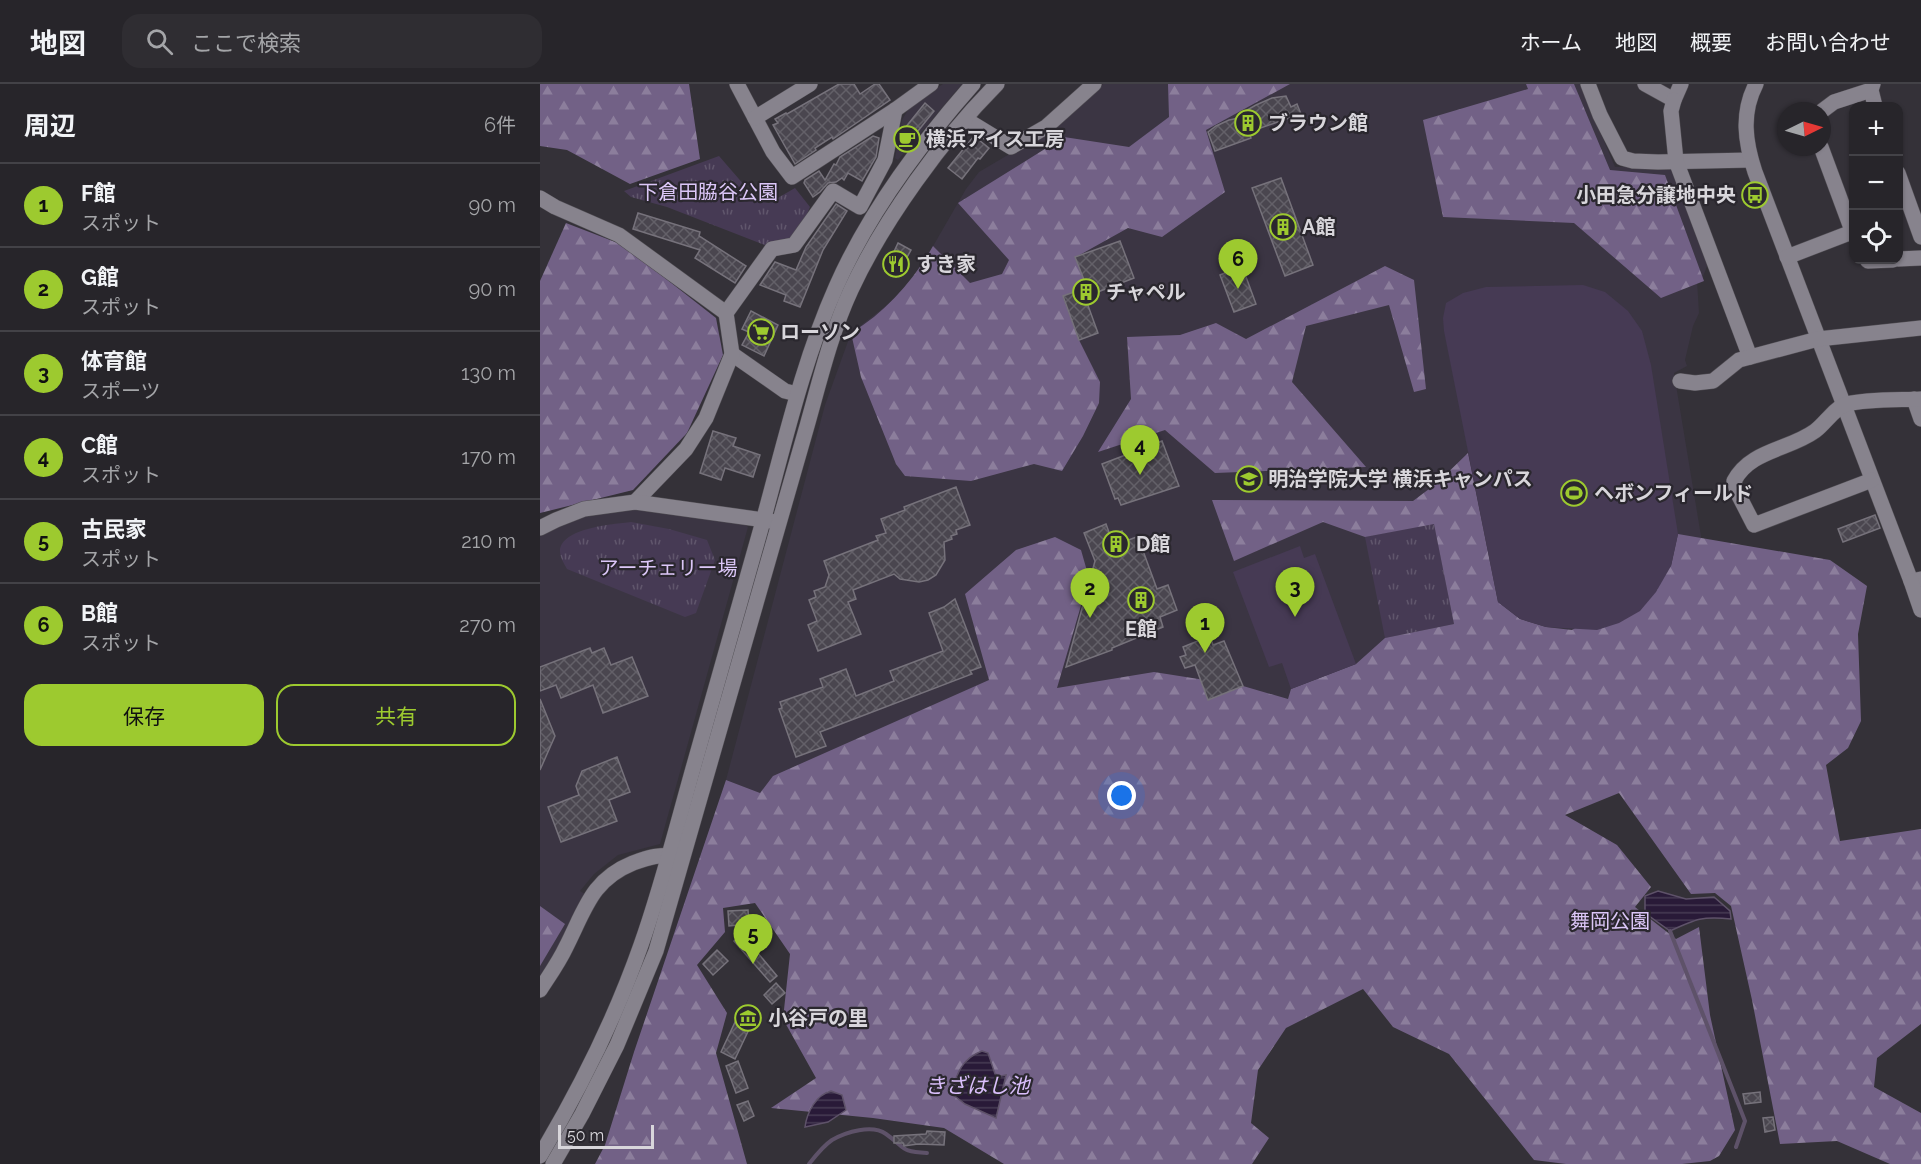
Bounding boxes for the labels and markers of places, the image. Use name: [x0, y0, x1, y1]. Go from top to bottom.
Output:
building icon: ブラウン館: [1233, 108, 1263, 138]
place label: ブラウン館: [1268, 111, 1368, 135]
cafe icon: 横浜アイス工房: [892, 124, 922, 154]
place label: 横浜アイス工房: [926, 127, 1064, 151]
bus stop icon: 小田急分譲地中央: [1740, 180, 1770, 210]
place label: 小田急分譲地中央: [1576, 183, 1736, 207]
building icon: A館: [1268, 212, 1298, 242]
place label: A館: [1302, 215, 1335, 239]
pin: 6: [1218, 240, 1258, 289]
restaurant icon: すき家: [881, 249, 911, 279]
place label: すき家: [916, 252, 976, 276]
building icon: チャペル: [1071, 277, 1101, 307]
place label: チャペル: [1106, 280, 1186, 304]
supermarket icon: ローソン: [746, 317, 776, 347]
place label: ローソン: [780, 320, 860, 344]
pin: 4: [1120, 426, 1160, 475]
school or university icon: 明治学院大学 横浜キャンパス: [1234, 464, 1264, 494]
place label: 明治学院大学 横浜キャンパス: [1268, 467, 1533, 491]
sports icon: ヘボンフィールド: [1559, 478, 1589, 508]
place label: ヘボンフィールド: [1594, 481, 1753, 505]
building icon: D館: [1101, 529, 1131, 559]
place label: D館: [1136, 532, 1170, 556]
pin: 2: [1070, 568, 1110, 618]
pin: 3: [1276, 568, 1314, 617]
building icon: E館: [1126, 585, 1156, 615]
pin: 1: [1186, 604, 1224, 653]
place label: E館: [1125, 617, 1157, 641]
pin: 5: [734, 914, 772, 964]
museum icon: 小谷戸の里: [733, 1003, 763, 1033]
place label: 小谷戸の里: [768, 1006, 868, 1030]

